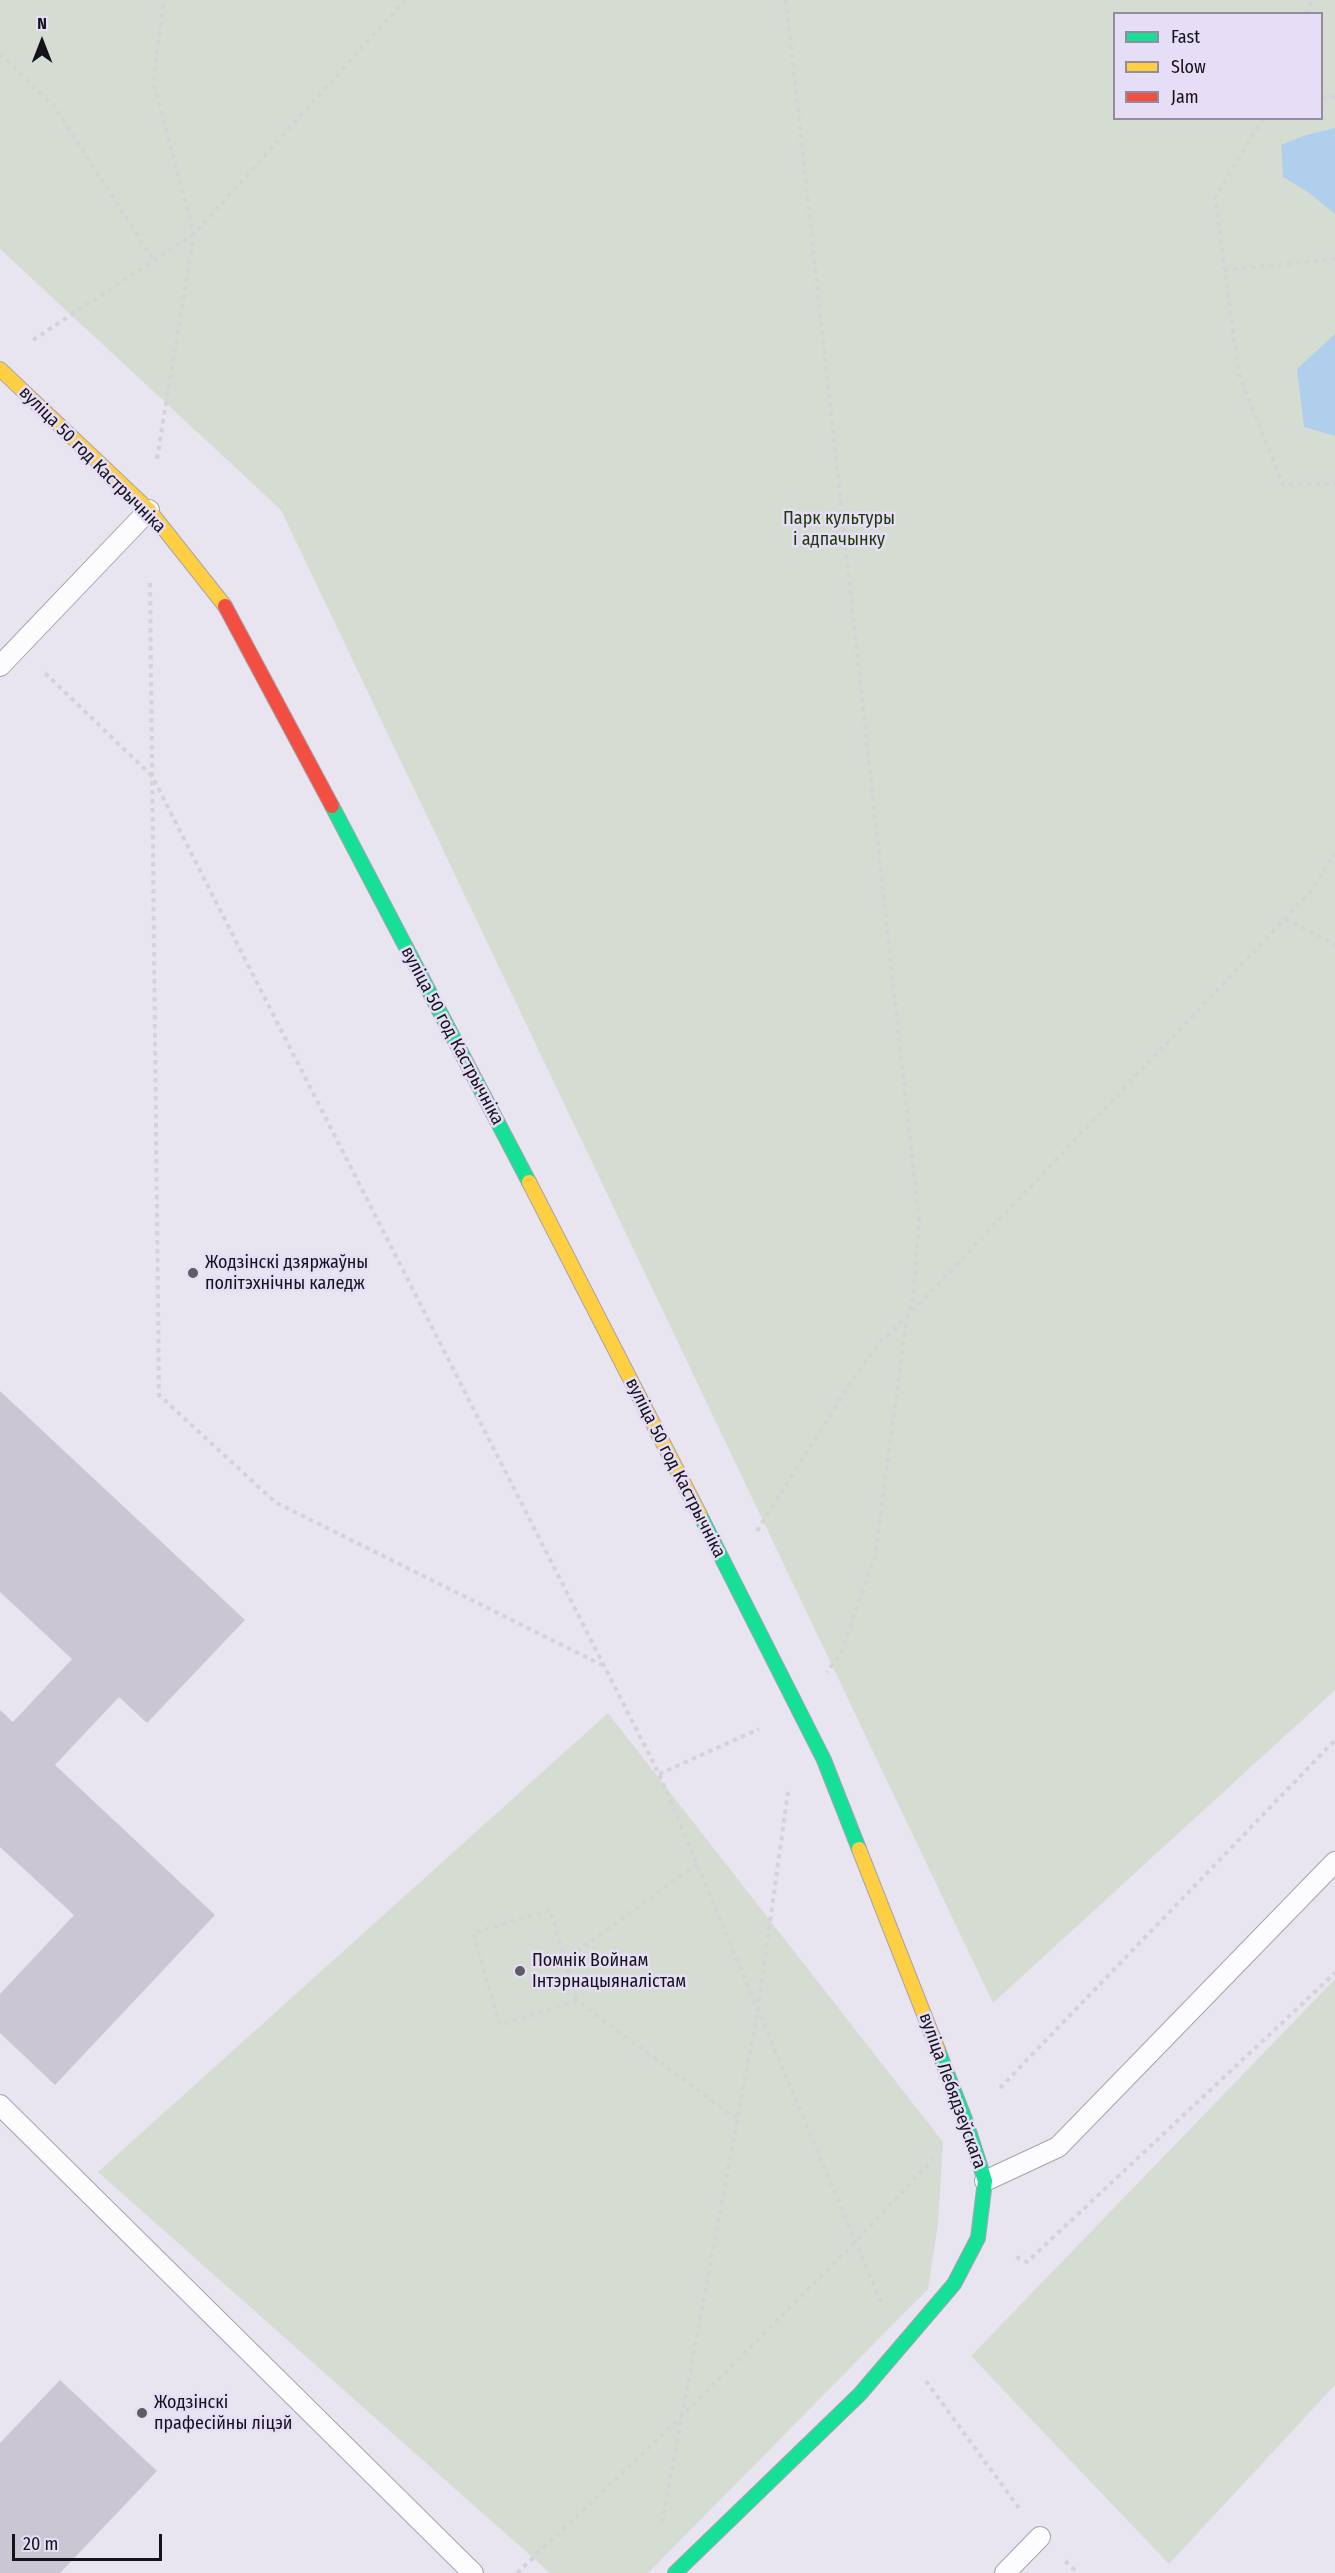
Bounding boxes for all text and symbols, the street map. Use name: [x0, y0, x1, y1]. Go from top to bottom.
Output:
north arrow: [12, 12, 72, 72]
legend: [1113, 12, 1323, 120]
text: N: [37, 14, 47, 33]
text: Fast: [1171, 26, 1200, 48]
text: Slow: [1171, 56, 1206, 78]
text: Jam: [1171, 86, 1199, 108]
street label: вуліца 50 год Кастрычніка: [14, 382, 170, 538]
park label: Парк культуры і адпачынку: [783, 508, 895, 550]
street label: вуліца 50 год Кастрычніка: [396, 943, 508, 1129]
place label: Жодзінскі дзяржаўны політэхнічны каледж: [205, 1252, 368, 1294]
marker: Жодзінскі дзяржаўны політэхнічны каледж: [186, 1266, 200, 1280]
street label: вуліца 50 год Кастрычніка: [620, 1375, 730, 1561]
place label: Помнік Войнам Інтэрнацыяналістам: [532, 1950, 686, 1992]
marker: Помнік Войнам Інтэрнацыяналістам: [513, 1964, 527, 1978]
street label: вуліца Лебядзеўскага: [914, 2010, 990, 2172]
place label: Жодзінскі прафесійны ліцэй: [154, 2392, 292, 2434]
marker: Жодзінскі прафесійны ліцэй: [135, 2406, 149, 2420]
scale bar: [15, 2522, 165, 2560]
text: 20 m: [23, 2533, 58, 2555]

